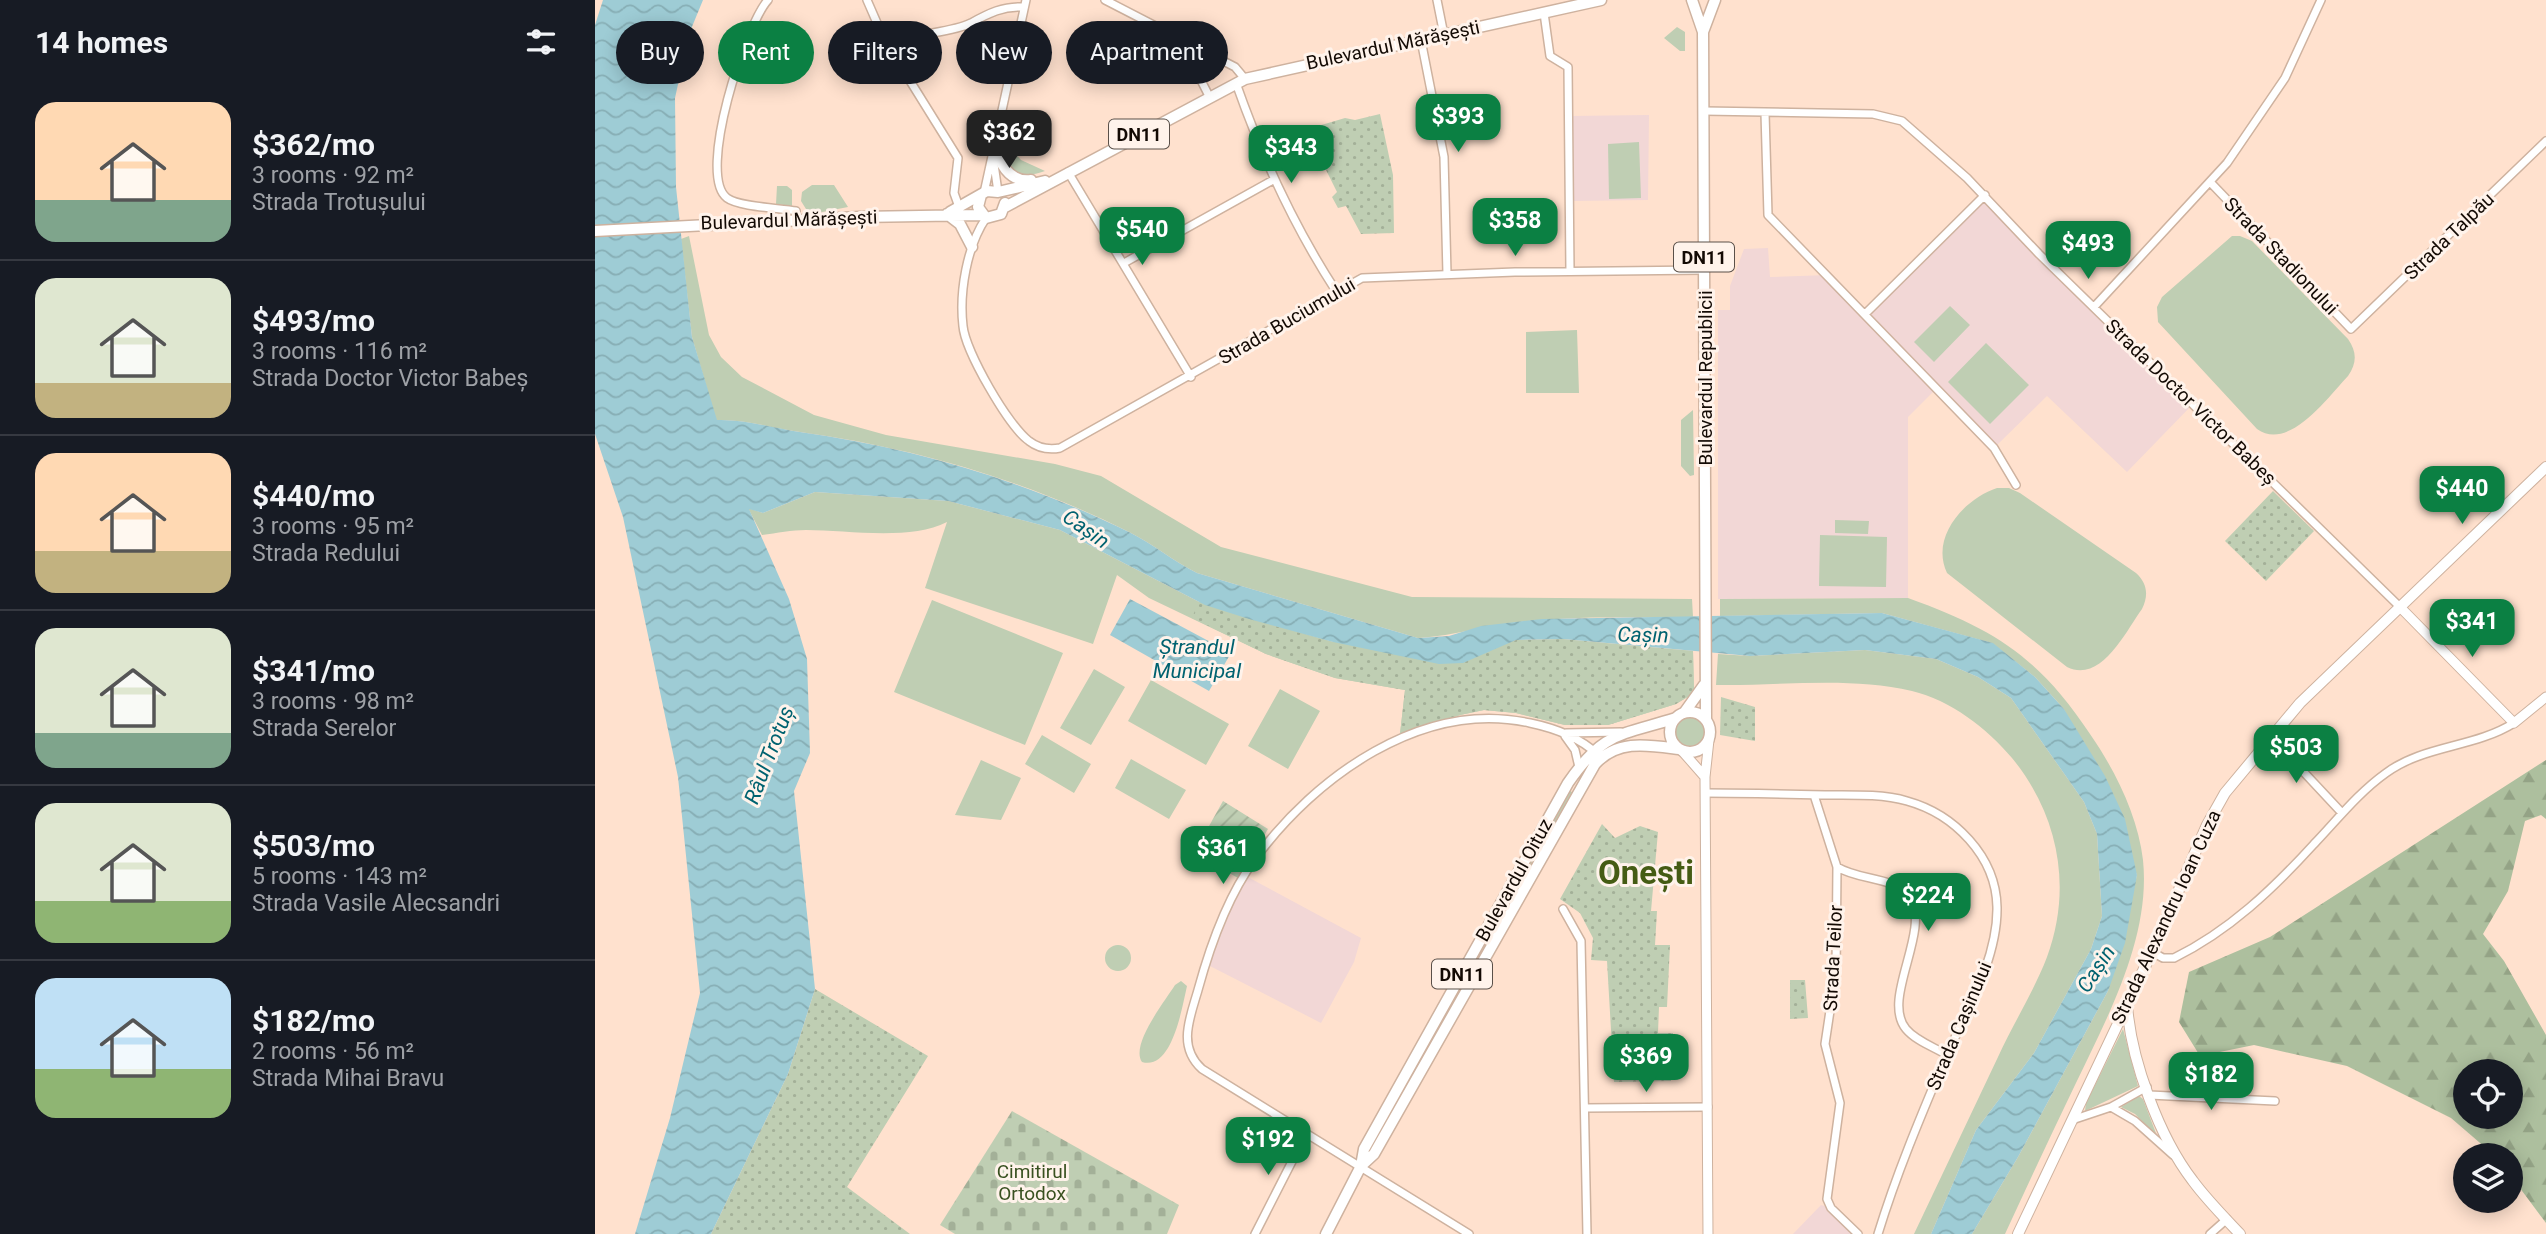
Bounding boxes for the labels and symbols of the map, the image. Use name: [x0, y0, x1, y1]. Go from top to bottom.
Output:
street label: Bulevardul Mărășești: [1304, 15, 1482, 75]
pin: $393: [1417, 94, 1499, 154]
pin: $362: [968, 110, 1050, 170]
road number: DN11: [1109, 119, 1169, 148]
pin: $343: [1250, 125, 1332, 185]
street label: Strada Talpău: [2399, 187, 2499, 285]
street label: Strada Stadionului: [2219, 192, 2343, 320]
pin: $358: [1474, 198, 1556, 258]
street label: Bulevardul Mărășești: [700, 205, 878, 235]
pin: $540: [1101, 208, 1183, 267]
pin: $493: [2047, 222, 2129, 281]
road number: DN11: [1674, 243, 1734, 272]
street label: Strada Buciumului: [1215, 273, 1359, 369]
street label: Bulevardul Republicii: [1694, 290, 1717, 466]
street label: Strada Doctor Victor Babeș: [2101, 314, 2281, 490]
pin: $440: [2421, 466, 2503, 526]
water label: Cașin: [1058, 505, 1114, 553]
pin: $341: [2431, 600, 2513, 659]
water label: Cașin: [1617, 623, 1669, 647]
water label: Ștrandul Municipal: [1153, 635, 1242, 683]
water label: Râul Trotuș: [739, 703, 799, 807]
pin: $503: [2255, 726, 2337, 785]
street label: Strada Alexandru Ioan Cuza: [2106, 806, 2226, 1028]
street label: Bulevardul Oituz: [1471, 815, 1557, 945]
pin: $361: [1182, 826, 1264, 886]
district label: Onești: [1598, 853, 1694, 893]
pin: $224: [1887, 874, 1969, 933]
street label: Strada Teilor: [1819, 904, 1847, 1012]
water label: Cașin: [2072, 941, 2120, 997]
street label: Strada Cașinului: [1922, 958, 1996, 1094]
road number: DN11: [1432, 959, 1492, 988]
pin: $369: [1605, 1034, 1687, 1094]
pin: $182: [2170, 1052, 2252, 1112]
pin: $192: [1227, 1118, 1309, 1177]
park label: Cimitirul Ortodox: [997, 1160, 1067, 1205]

